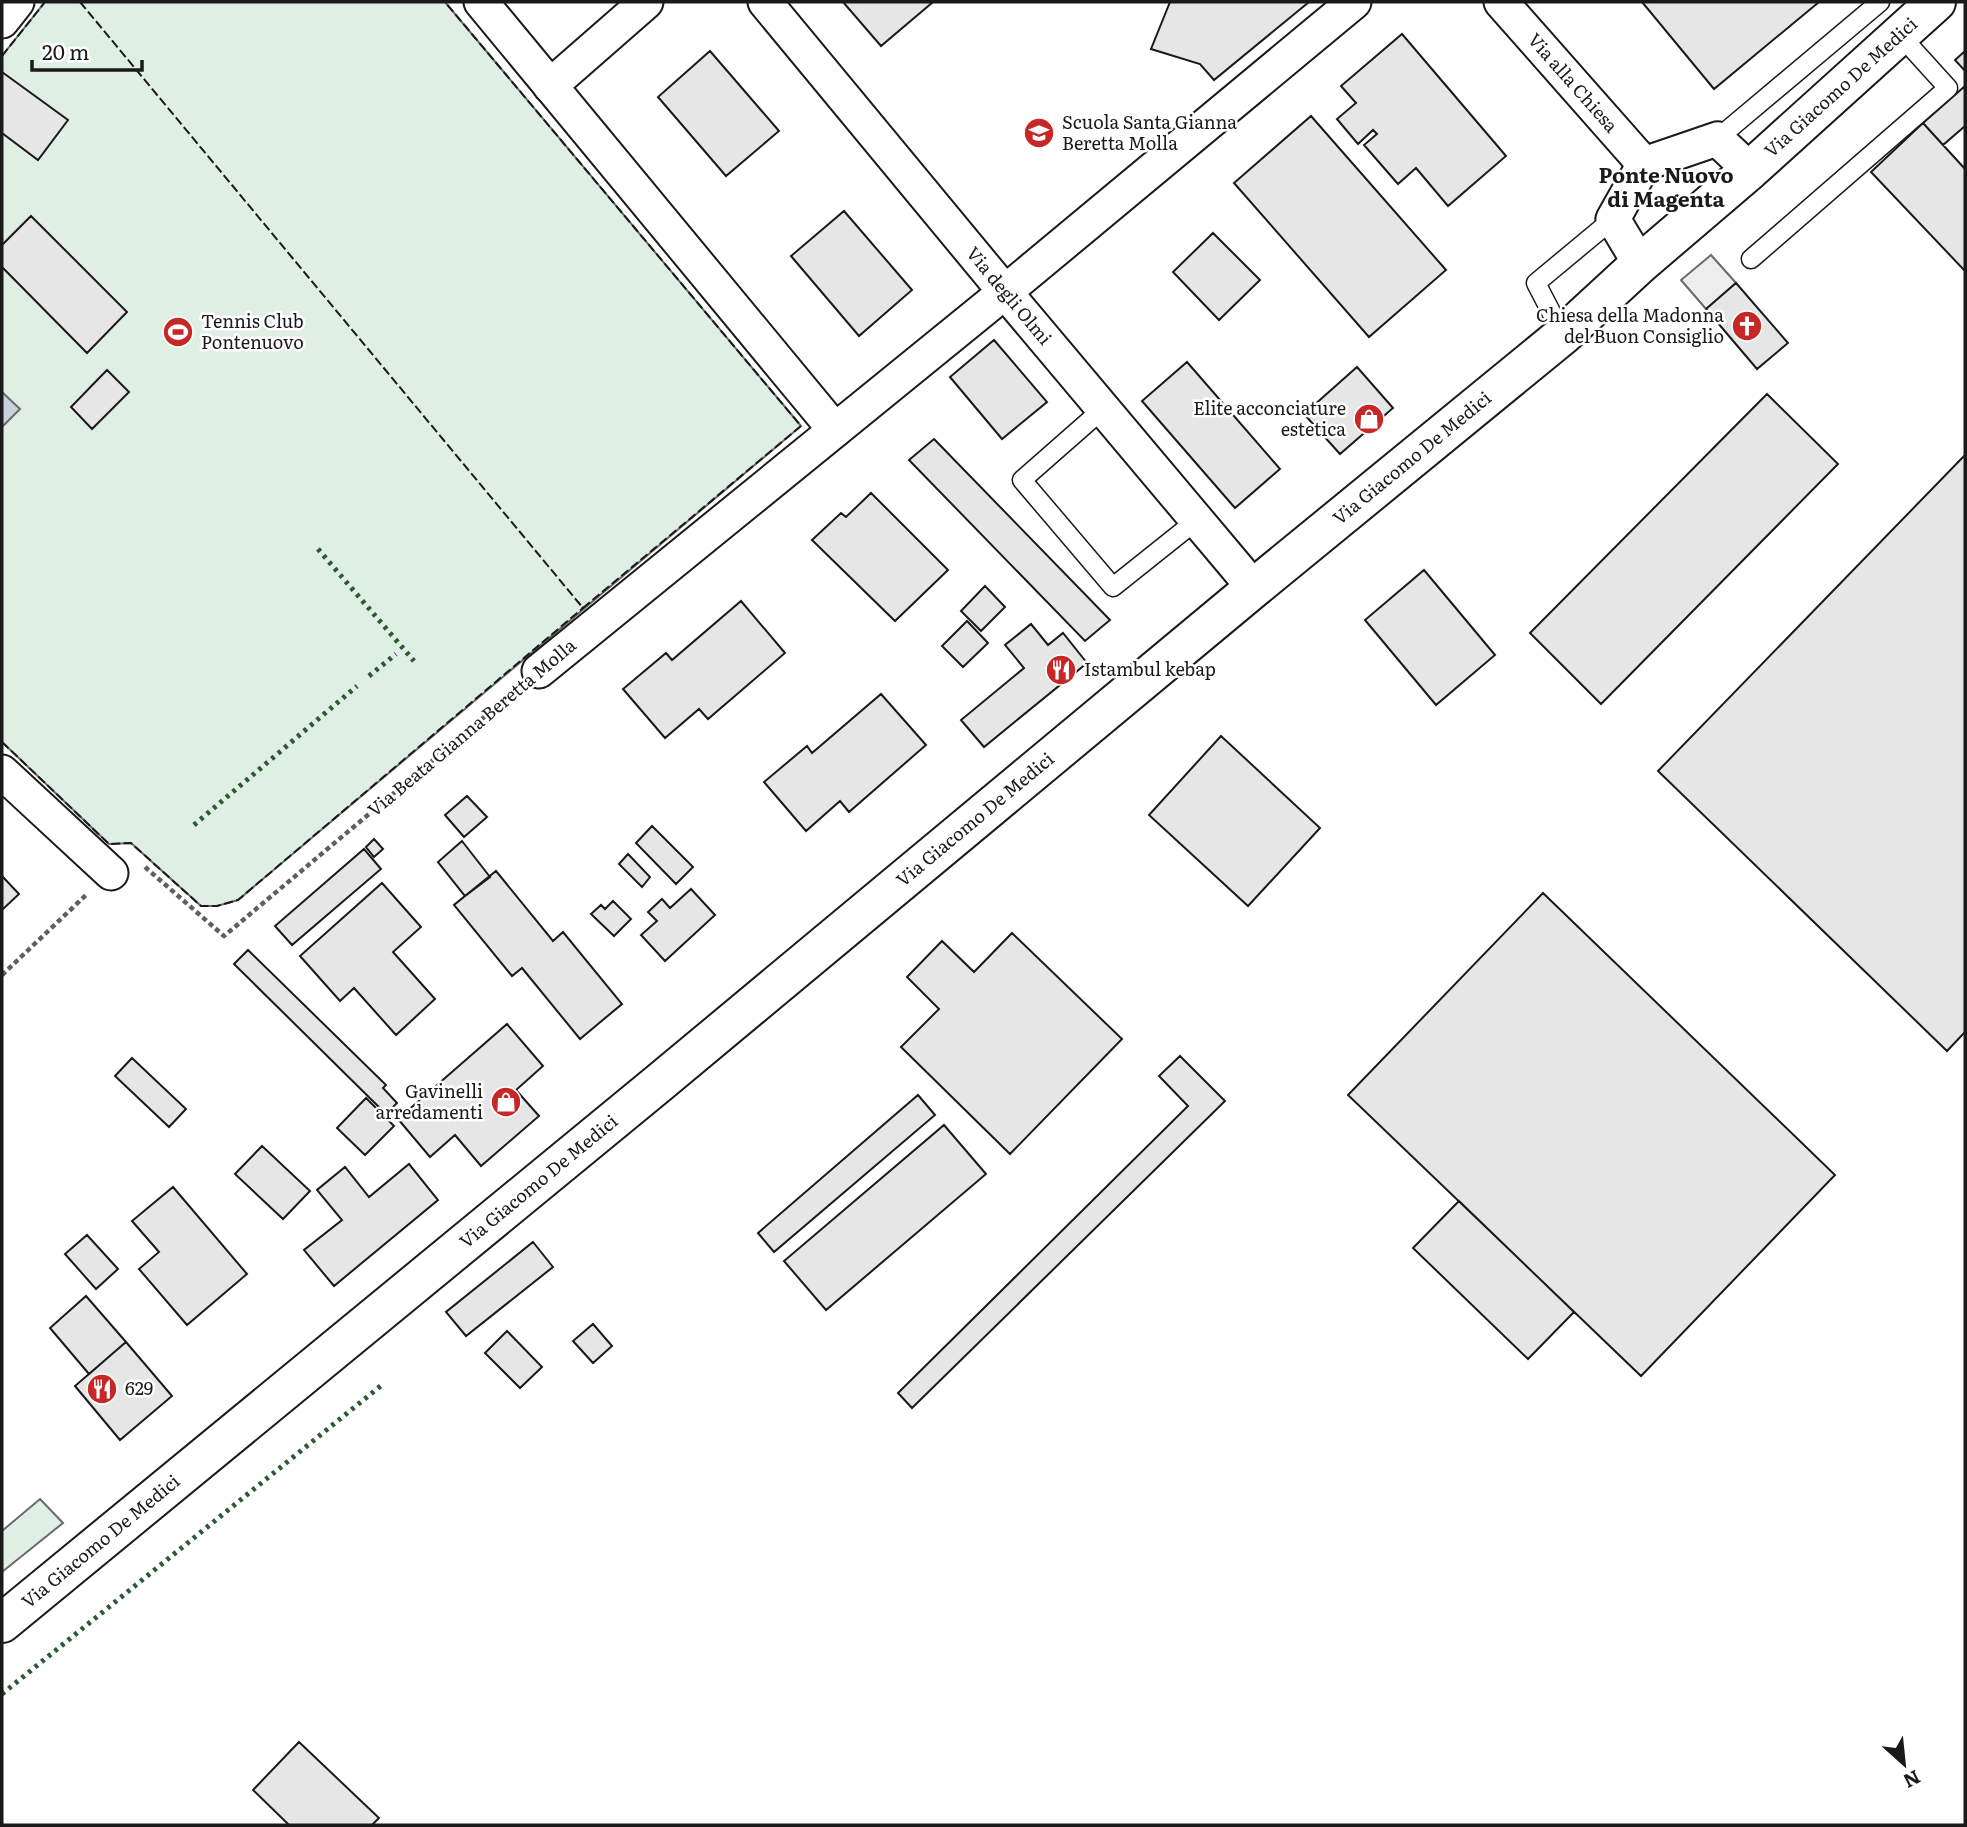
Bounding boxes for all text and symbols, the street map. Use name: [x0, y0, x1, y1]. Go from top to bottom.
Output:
street label: Via Giacomo De Medici: [1758, 10, 1923, 163]
street label: Via alla Chiesa: [1522, 26, 1625, 138]
scale bar: [32, 28, 142, 72]
text: 20 m: [42, 35, 89, 66]
place label: Scuola Santa Gianna Beretta Molla: [1062, 108, 1237, 156]
school or university icon: Scuola Santa Gianna Beretta Molla: [1022, 116, 1056, 150]
district label: Ponte Nuovo di Magenta: [1598, 158, 1734, 213]
street label: Via degli Olmi: [961, 240, 1059, 350]
place label: Chiesa della Madonna del Buon Consiglio: [1536, 301, 1724, 349]
place label: Tennis Club Pontenuovo: [201, 307, 304, 355]
church icon: Chiesa della Madonna del Buon Consiglio: [1730, 309, 1764, 343]
sports icon: Tennis Club Pontenuovo: [161, 315, 195, 349]
street label: Via Giacomo De Medici: [1326, 384, 1497, 530]
place label: Elite acconciature estetica: [1193, 394, 1346, 442]
shop icon: Elite acconciature estetica: [1352, 402, 1386, 436]
street label: Via Beata Gianna Beretta Molla: [361, 631, 581, 822]
restaurant icon: Istambul kebap: [1044, 653, 1078, 687]
place label: Istambul kebap: [1084, 655, 1216, 682]
street label: Via Giacomo De Medici: [890, 745, 1059, 892]
place label: Gavinelli arredamenti: [376, 1077, 483, 1125]
shop icon: Gavinelli arredamenti: [489, 1085, 523, 1119]
street label: Via Giacomo De Medici: [453, 1107, 623, 1254]
restaurant icon: 629: [85, 1372, 119, 1406]
place label: 629: [125, 1374, 153, 1401]
street label: Via Giacomo De Medici: [15, 1467, 185, 1614]
north arrow: [1869, 1729, 1939, 1799]
text: N: [1899, 1764, 1926, 1796]

